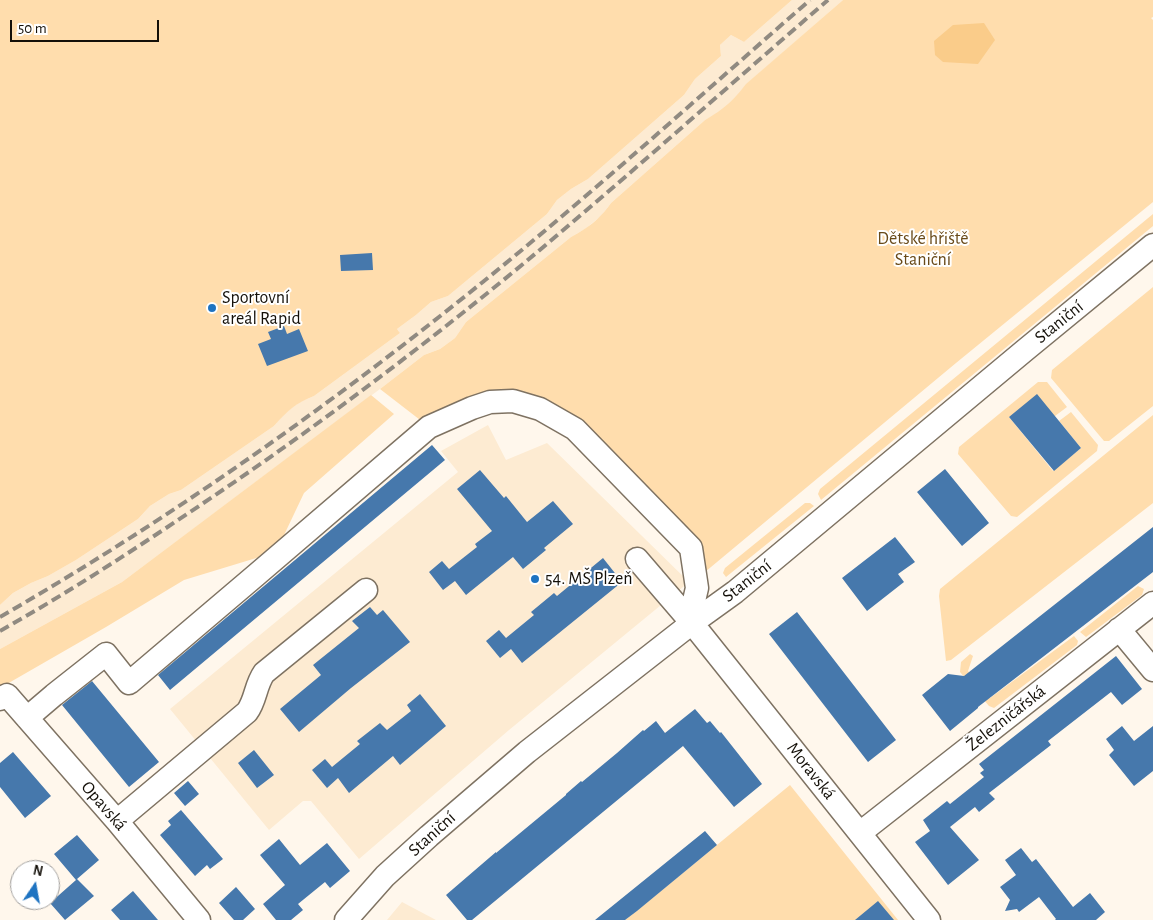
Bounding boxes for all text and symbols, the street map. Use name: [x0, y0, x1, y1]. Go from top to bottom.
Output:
scale bar: [12, 10, 161, 42]
text: 50 m: [18, 21, 47, 36]
park label: Dětské hřiště Staniční: [877, 228, 969, 270]
place label: Sportovní areál Rapid: [222, 287, 301, 330]
street label: Staniční: [1030, 296, 1088, 348]
marker: Sportovní areál Rapid: [206, 302, 218, 314]
street label: Staniční: [718, 555, 776, 607]
place label: 54. MŠ Plzeň: [545, 568, 632, 590]
marker: 54. MŠ Plzeň: [529, 573, 541, 585]
street label: Železničářská: [962, 680, 1050, 756]
street label: Moravská: [782, 738, 840, 804]
street label: Opavská: [76, 777, 132, 835]
street label: Staniční: [404, 807, 460, 861]
north arrow: [10, 860, 60, 910]
text: N: [32, 863, 44, 879]

